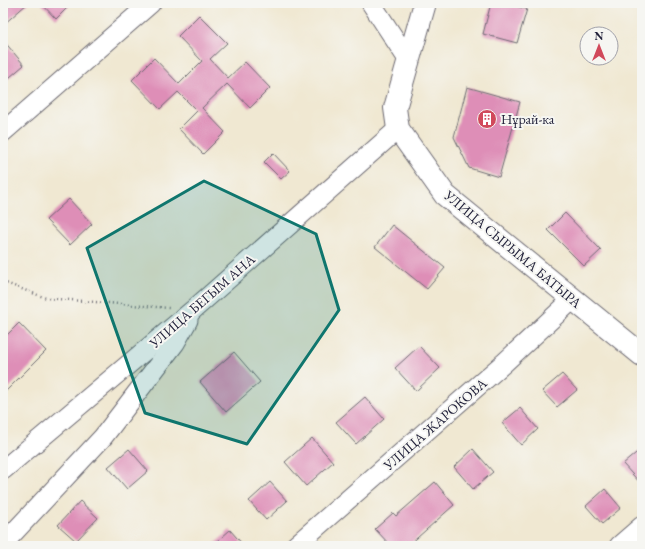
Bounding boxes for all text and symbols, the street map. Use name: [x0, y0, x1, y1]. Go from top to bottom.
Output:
north arrow: [579, 26, 619, 66]
text: N: [595, 29, 604, 43]
building icon: Нұрай-ка: [476, 108, 498, 130]
place label: Нұрай-ка: [501, 110, 555, 128]
street label: УЛИЦА СЫРЫМА БАТЫРА: [440, 186, 586, 312]
street label: УЛИЦА БЕГЫМ АНА: [145, 250, 259, 352]
street label: УЛИЦА ЖАРОКОВА: [379, 374, 491, 475]

